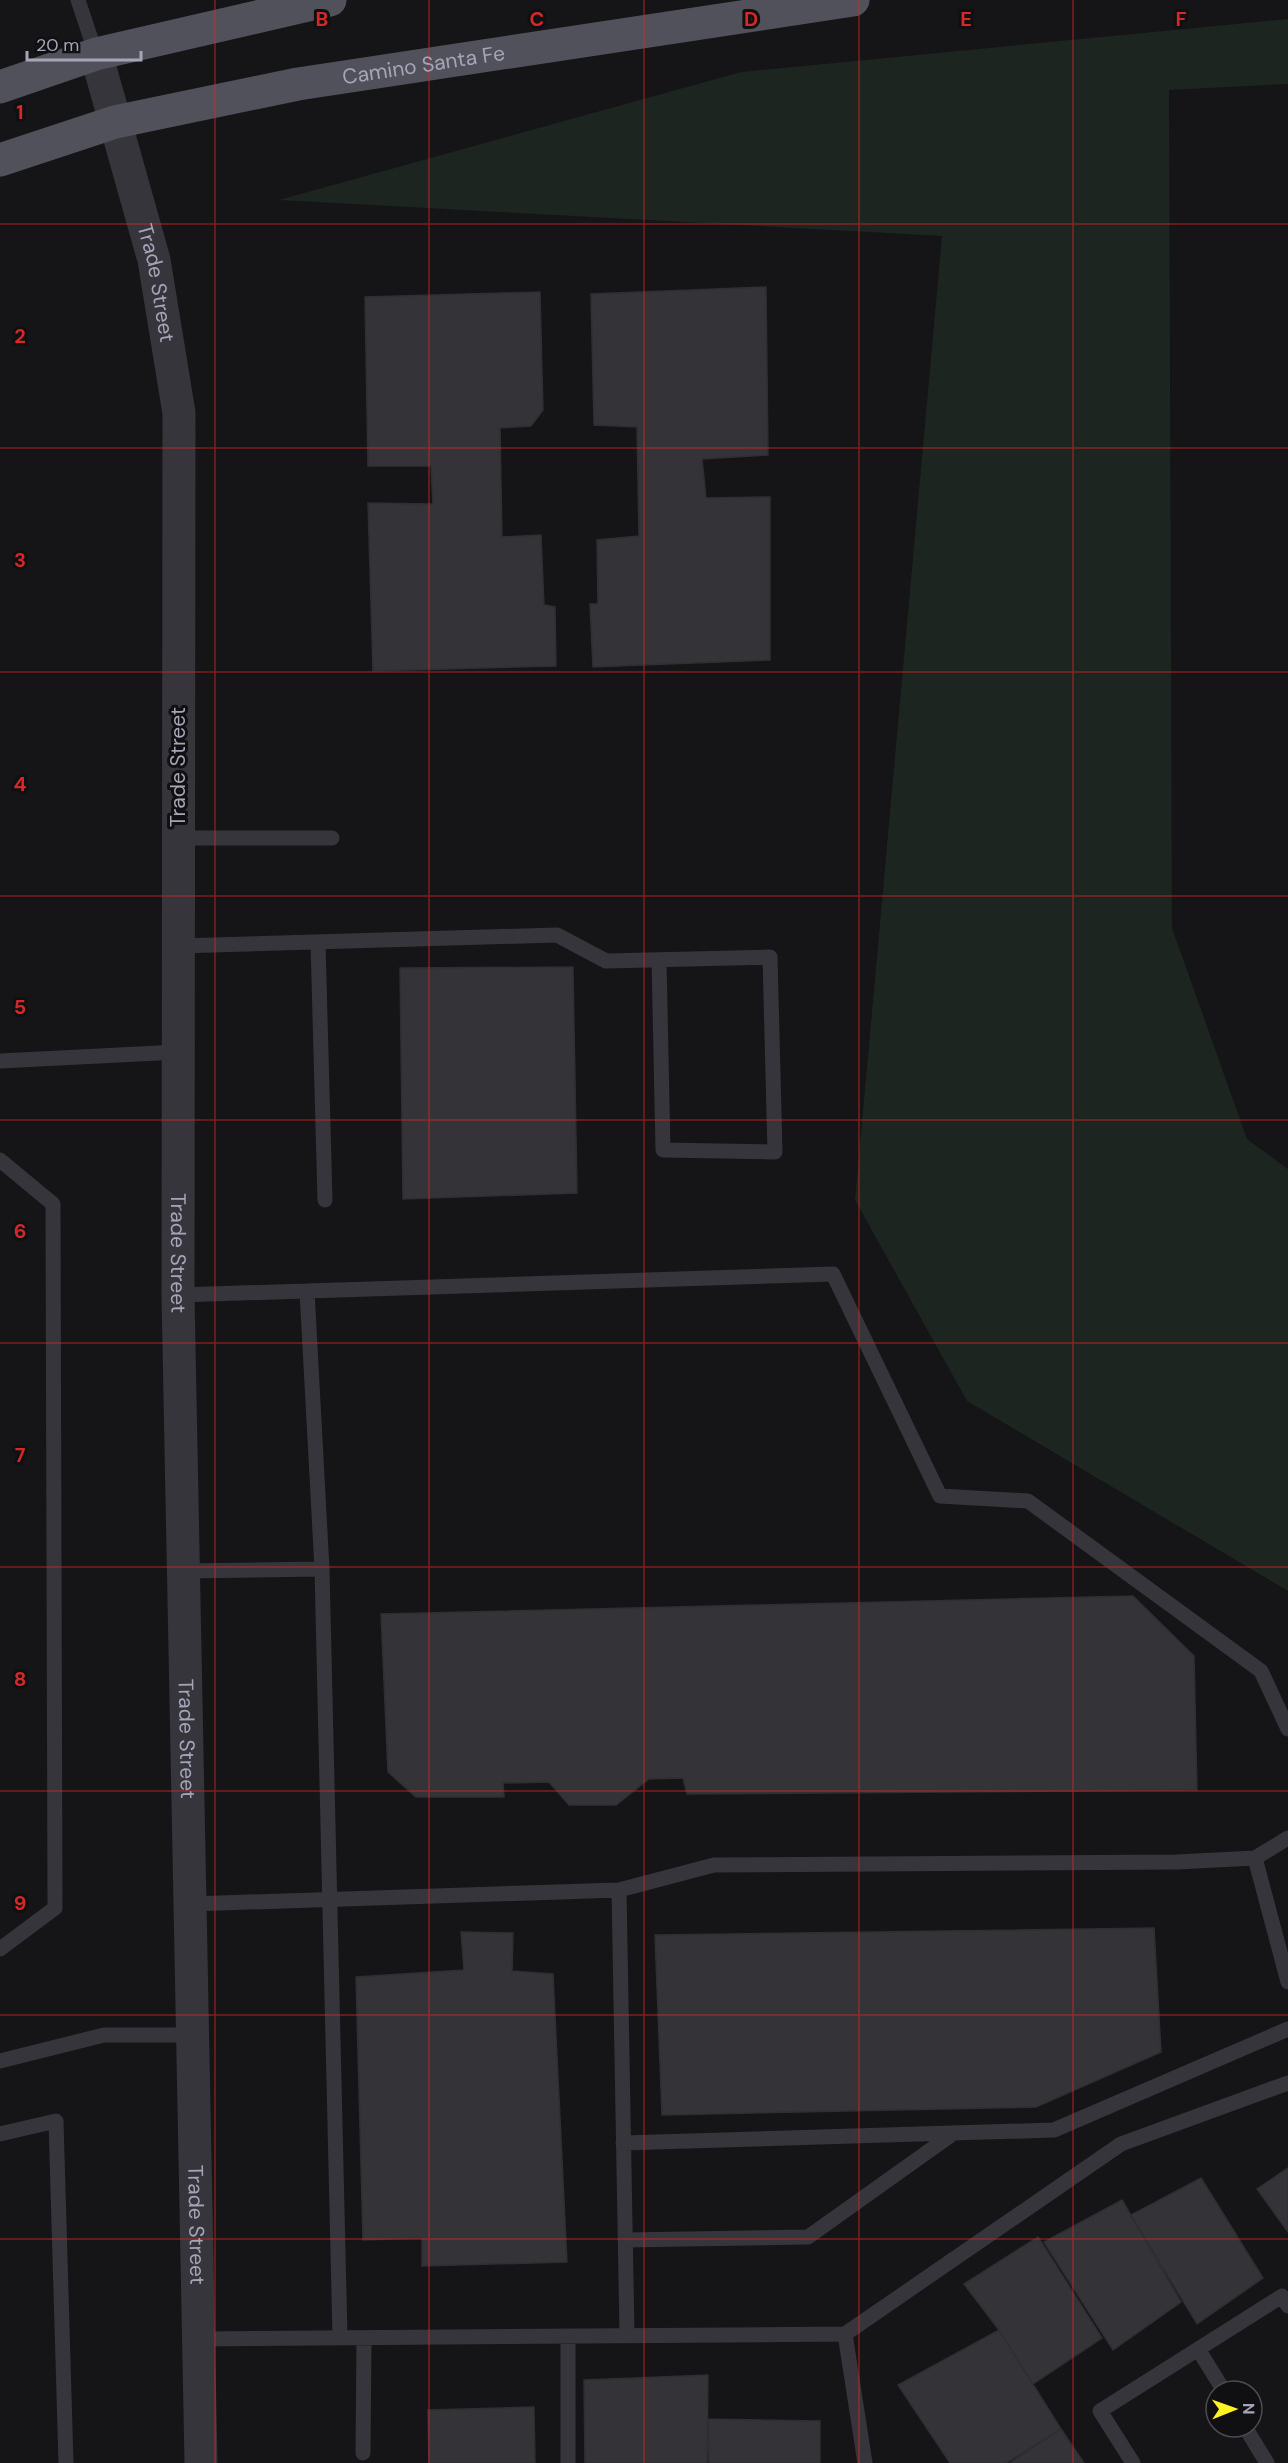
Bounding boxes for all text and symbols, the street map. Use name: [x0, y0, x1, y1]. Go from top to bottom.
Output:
text: B: [316, 6, 328, 32]
text: C: [530, 6, 544, 32]
text: D: [744, 6, 758, 32]
text: E: [960, 6, 972, 32]
text: F: [1175, 6, 1187, 32]
scale bar: [27, 24, 141, 62]
text: 20 m: [36, 33, 79, 57]
street label: Camino Santa Fe: [340, 39, 507, 91]
text: 1: [16, 99, 24, 125]
street label: Trade Street: [130, 221, 181, 344]
text: 2: [14, 323, 26, 349]
text: 3: [14, 547, 26, 573]
street label: Trade Street: [164, 707, 192, 827]
text: 4: [14, 771, 27, 797]
text: 5: [14, 994, 26, 1020]
street label: Trade Street: [164, 1193, 192, 1313]
text: 6: [14, 1218, 26, 1244]
text: 7: [15, 1442, 26, 1468]
text: 8: [14, 1666, 26, 1692]
street label: Trade Street: [172, 1679, 202, 1799]
text: 9: [14, 1890, 26, 1916]
street label: Trade Street: [181, 2164, 211, 2285]
north arrow: [1204, 2379, 1264, 2439]
text: N: [1238, 2403, 1259, 2415]

